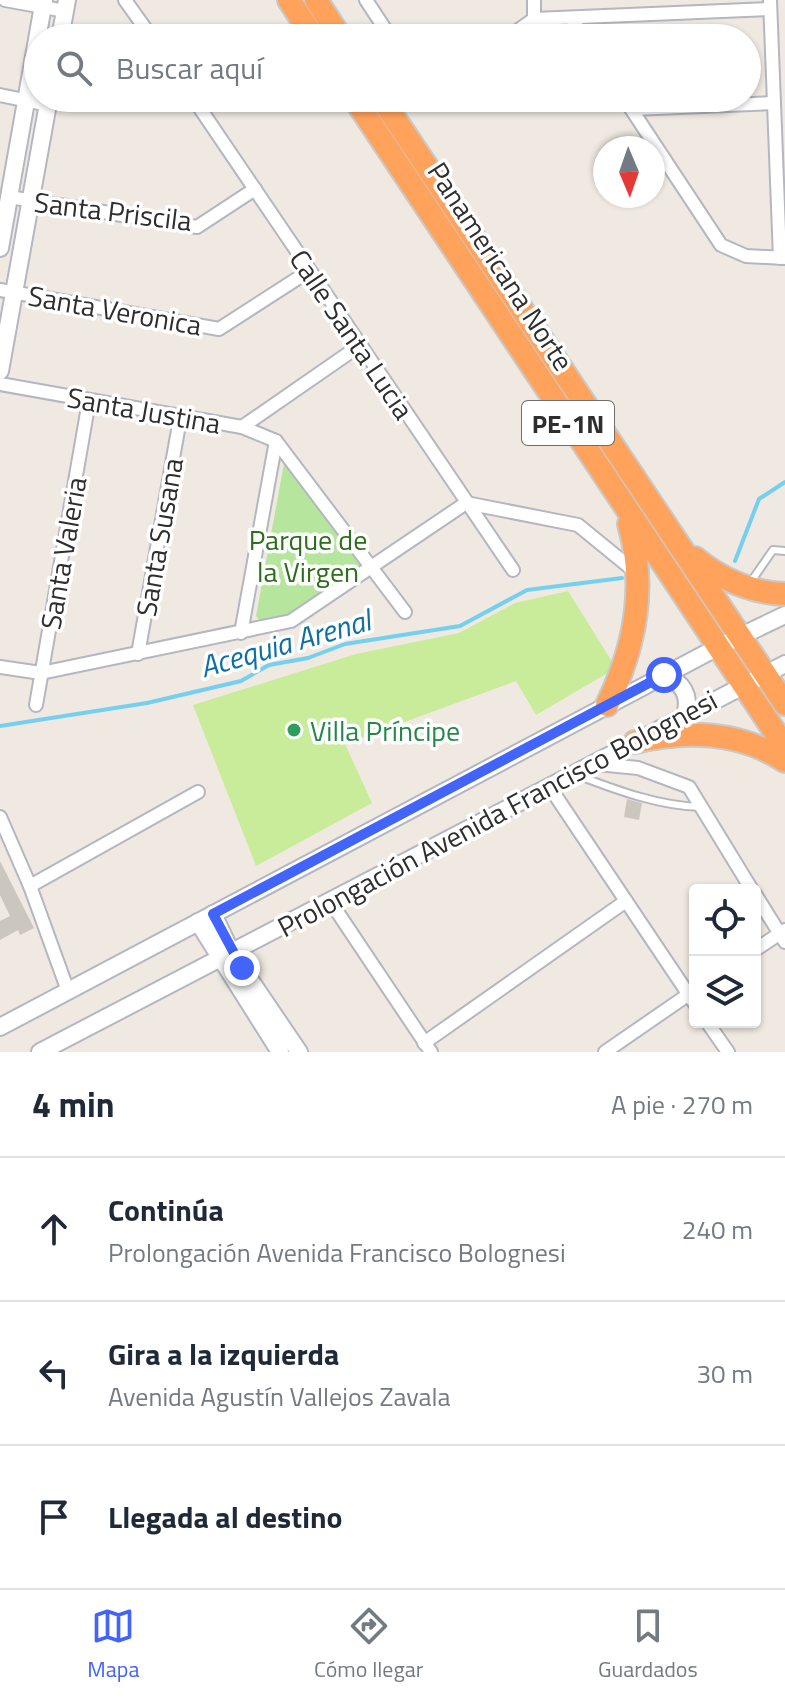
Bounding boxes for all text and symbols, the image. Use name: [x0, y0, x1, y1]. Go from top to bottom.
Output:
search box: [24, 24, 761, 112]
text: Buscar aquí: [116, 45, 263, 91]
icon: search: [52, 46, 96, 90]
north arrow: [593, 136, 665, 208]
street label: Panamericana Norte: [417, 153, 585, 379]
street label: Santa Priscila: [32, 180, 194, 242]
street label: Calle Santa Lucia: [279, 240, 425, 428]
street label: Santa Veronica: [25, 274, 205, 346]
street label: Santa Justina: [64, 375, 224, 445]
road number: PE-1N: [522, 401, 614, 445]
street label: Santa Susana: [124, 454, 194, 620]
street label: Santa Valeria: [28, 473, 98, 633]
park label: Parque de la Virgen: [249, 518, 367, 593]
water label: Acequia Arenal: [194, 596, 379, 689]
route start: [646, 657, 682, 693]
street label: Prolongación Avenida Francisco Bolognesi: [269, 678, 725, 948]
place label: Villa Príncipe: [310, 709, 460, 752]
marker: Villa Príncipe: [285, 721, 303, 739]
map controls: [689, 884, 761, 1028]
button: locate: [689, 884, 761, 956]
route end: [224, 950, 260, 986]
button: layers: [689, 956, 761, 1028]
text: 4 min: [32, 1078, 115, 1130]
text: A pie · 270 m: [611, 1085, 753, 1124]
text: Continúa: [108, 1187, 224, 1233]
icon: ahead: [32, 1207, 76, 1251]
text: 240 m: [682, 1210, 753, 1249]
text: Prolongación Avenida Francisco Bolognesi: [108, 1233, 566, 1272]
text: Gira a la izquierda: [108, 1331, 339, 1377]
icon: left: [32, 1351, 76, 1395]
text: 30 m: [696, 1354, 753, 1393]
text: Avenida Agustín Vallejos Zavala: [108, 1377, 451, 1416]
text: Llegada al destino: [108, 1494, 342, 1540]
icon: arrive: [32, 1495, 76, 1539]
tab: Mapa: [87, 1604, 139, 1686]
tab: Cómo llegar: [314, 1604, 423, 1686]
tab: Guardados: [598, 1604, 698, 1686]

